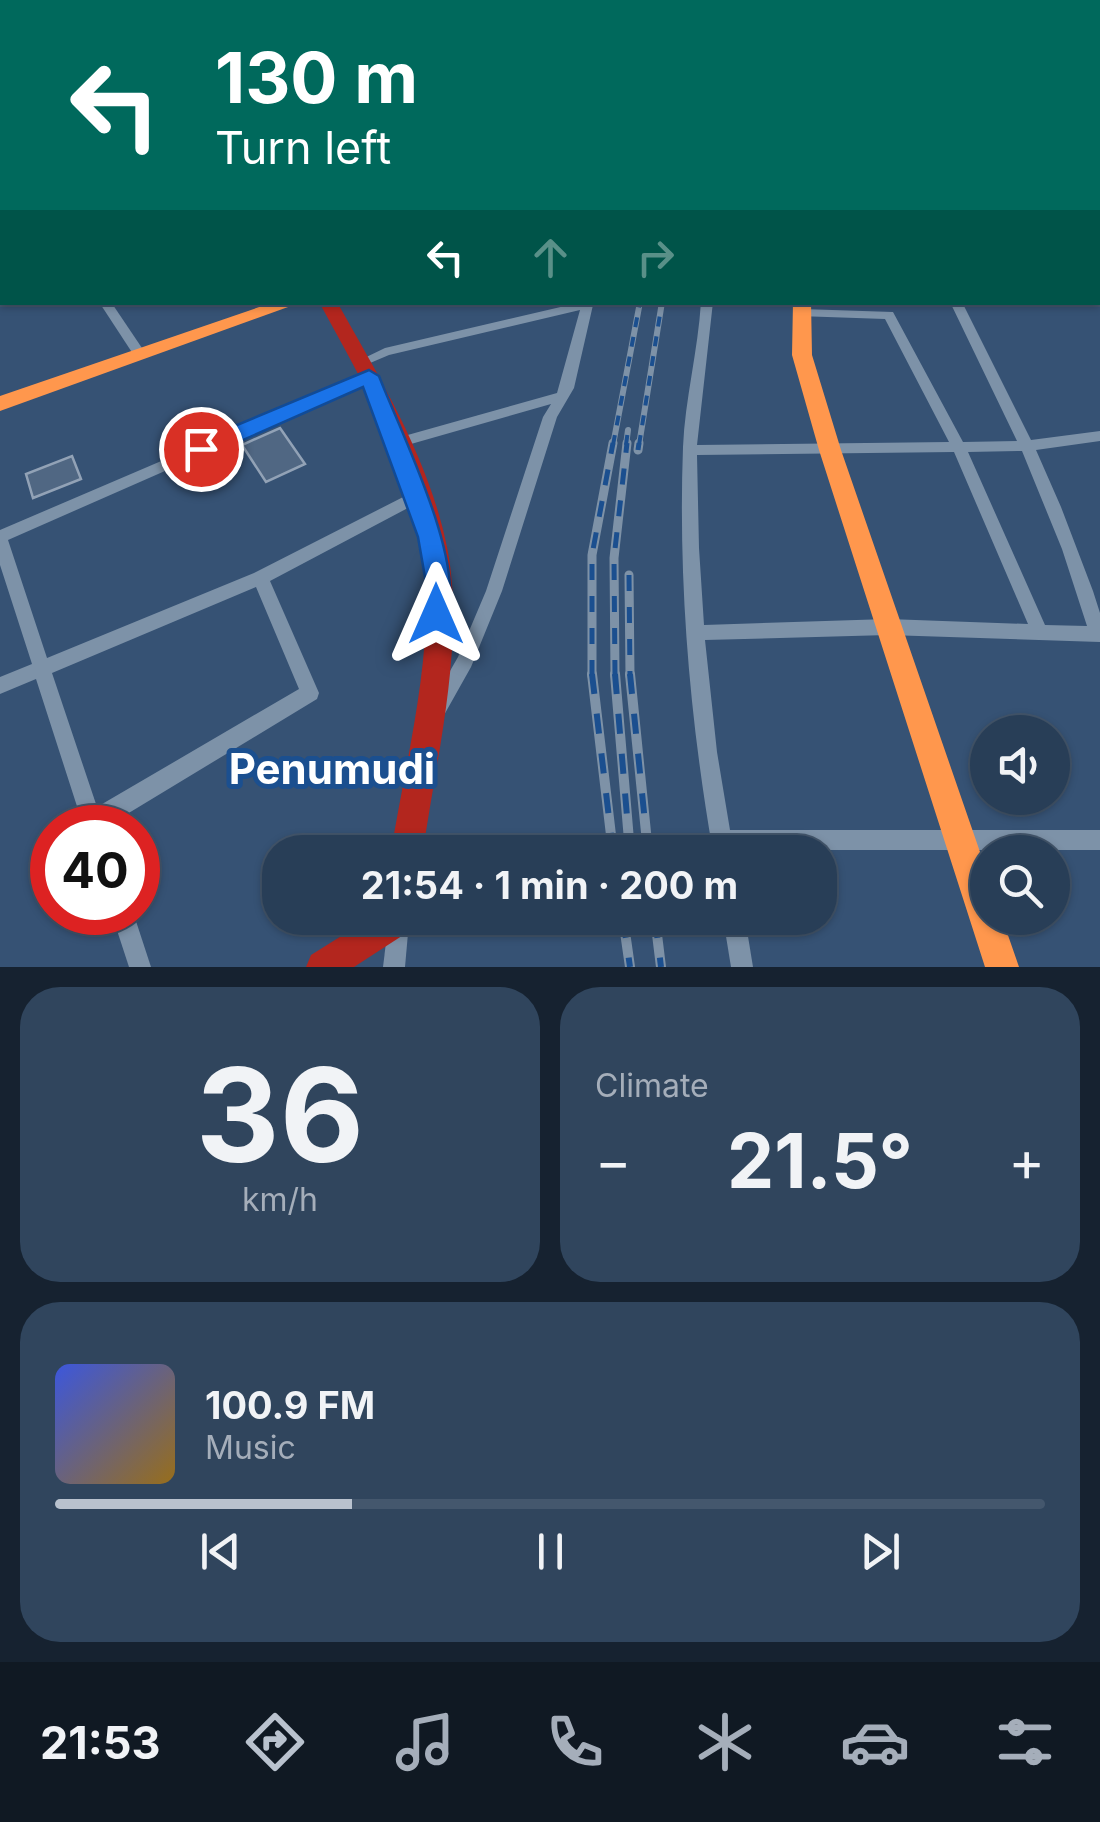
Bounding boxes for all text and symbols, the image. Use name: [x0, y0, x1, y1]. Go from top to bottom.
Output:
text: 130 m: [215, 35, 418, 120]
icon: left: [50, 40, 180, 170]
text: Turn left: [215, 120, 391, 175]
icon: left: [418, 230, 473, 285]
icon: ahead: [523, 230, 578, 285]
icon: right: [628, 230, 683, 285]
pin: [159, 407, 244, 492]
icon: arrive: [174, 422, 229, 477]
position arrow: [384, 562, 488, 666]
map controls: [970, 715, 1070, 935]
button: sound: [970, 715, 1070, 815]
district label: Penumudi: [229, 743, 435, 794]
speed limit sign: 40: [30, 805, 160, 935]
button: search: [970, 835, 1070, 935]
text: 21:54 · 1 min · 200 m: [361, 862, 738, 908]
text: 36: [196, 1036, 364, 1193]
text: Climate: [595, 1066, 709, 1105]
text: 21.5°: [727, 1115, 913, 1206]
text: −: [595, 1128, 631, 1194]
text: +: [1009, 1128, 1045, 1194]
text: km/h: [242, 1180, 318, 1219]
text: 100.9 FM: [205, 1382, 375, 1428]
text: Music: [205, 1428, 296, 1467]
icon: previous: [193, 1524, 248, 1579]
icon: pause: [523, 1524, 578, 1579]
icon: next: [853, 1524, 908, 1579]
icon: directions: [240, 1707, 310, 1777]
icon: music: [390, 1707, 460, 1777]
icon: phone: [540, 1707, 610, 1777]
icon: climate: [690, 1707, 760, 1777]
icon: car: [840, 1707, 910, 1777]
icon: filters: [990, 1707, 1060, 1777]
text: 21:53: [40, 1715, 161, 1770]

